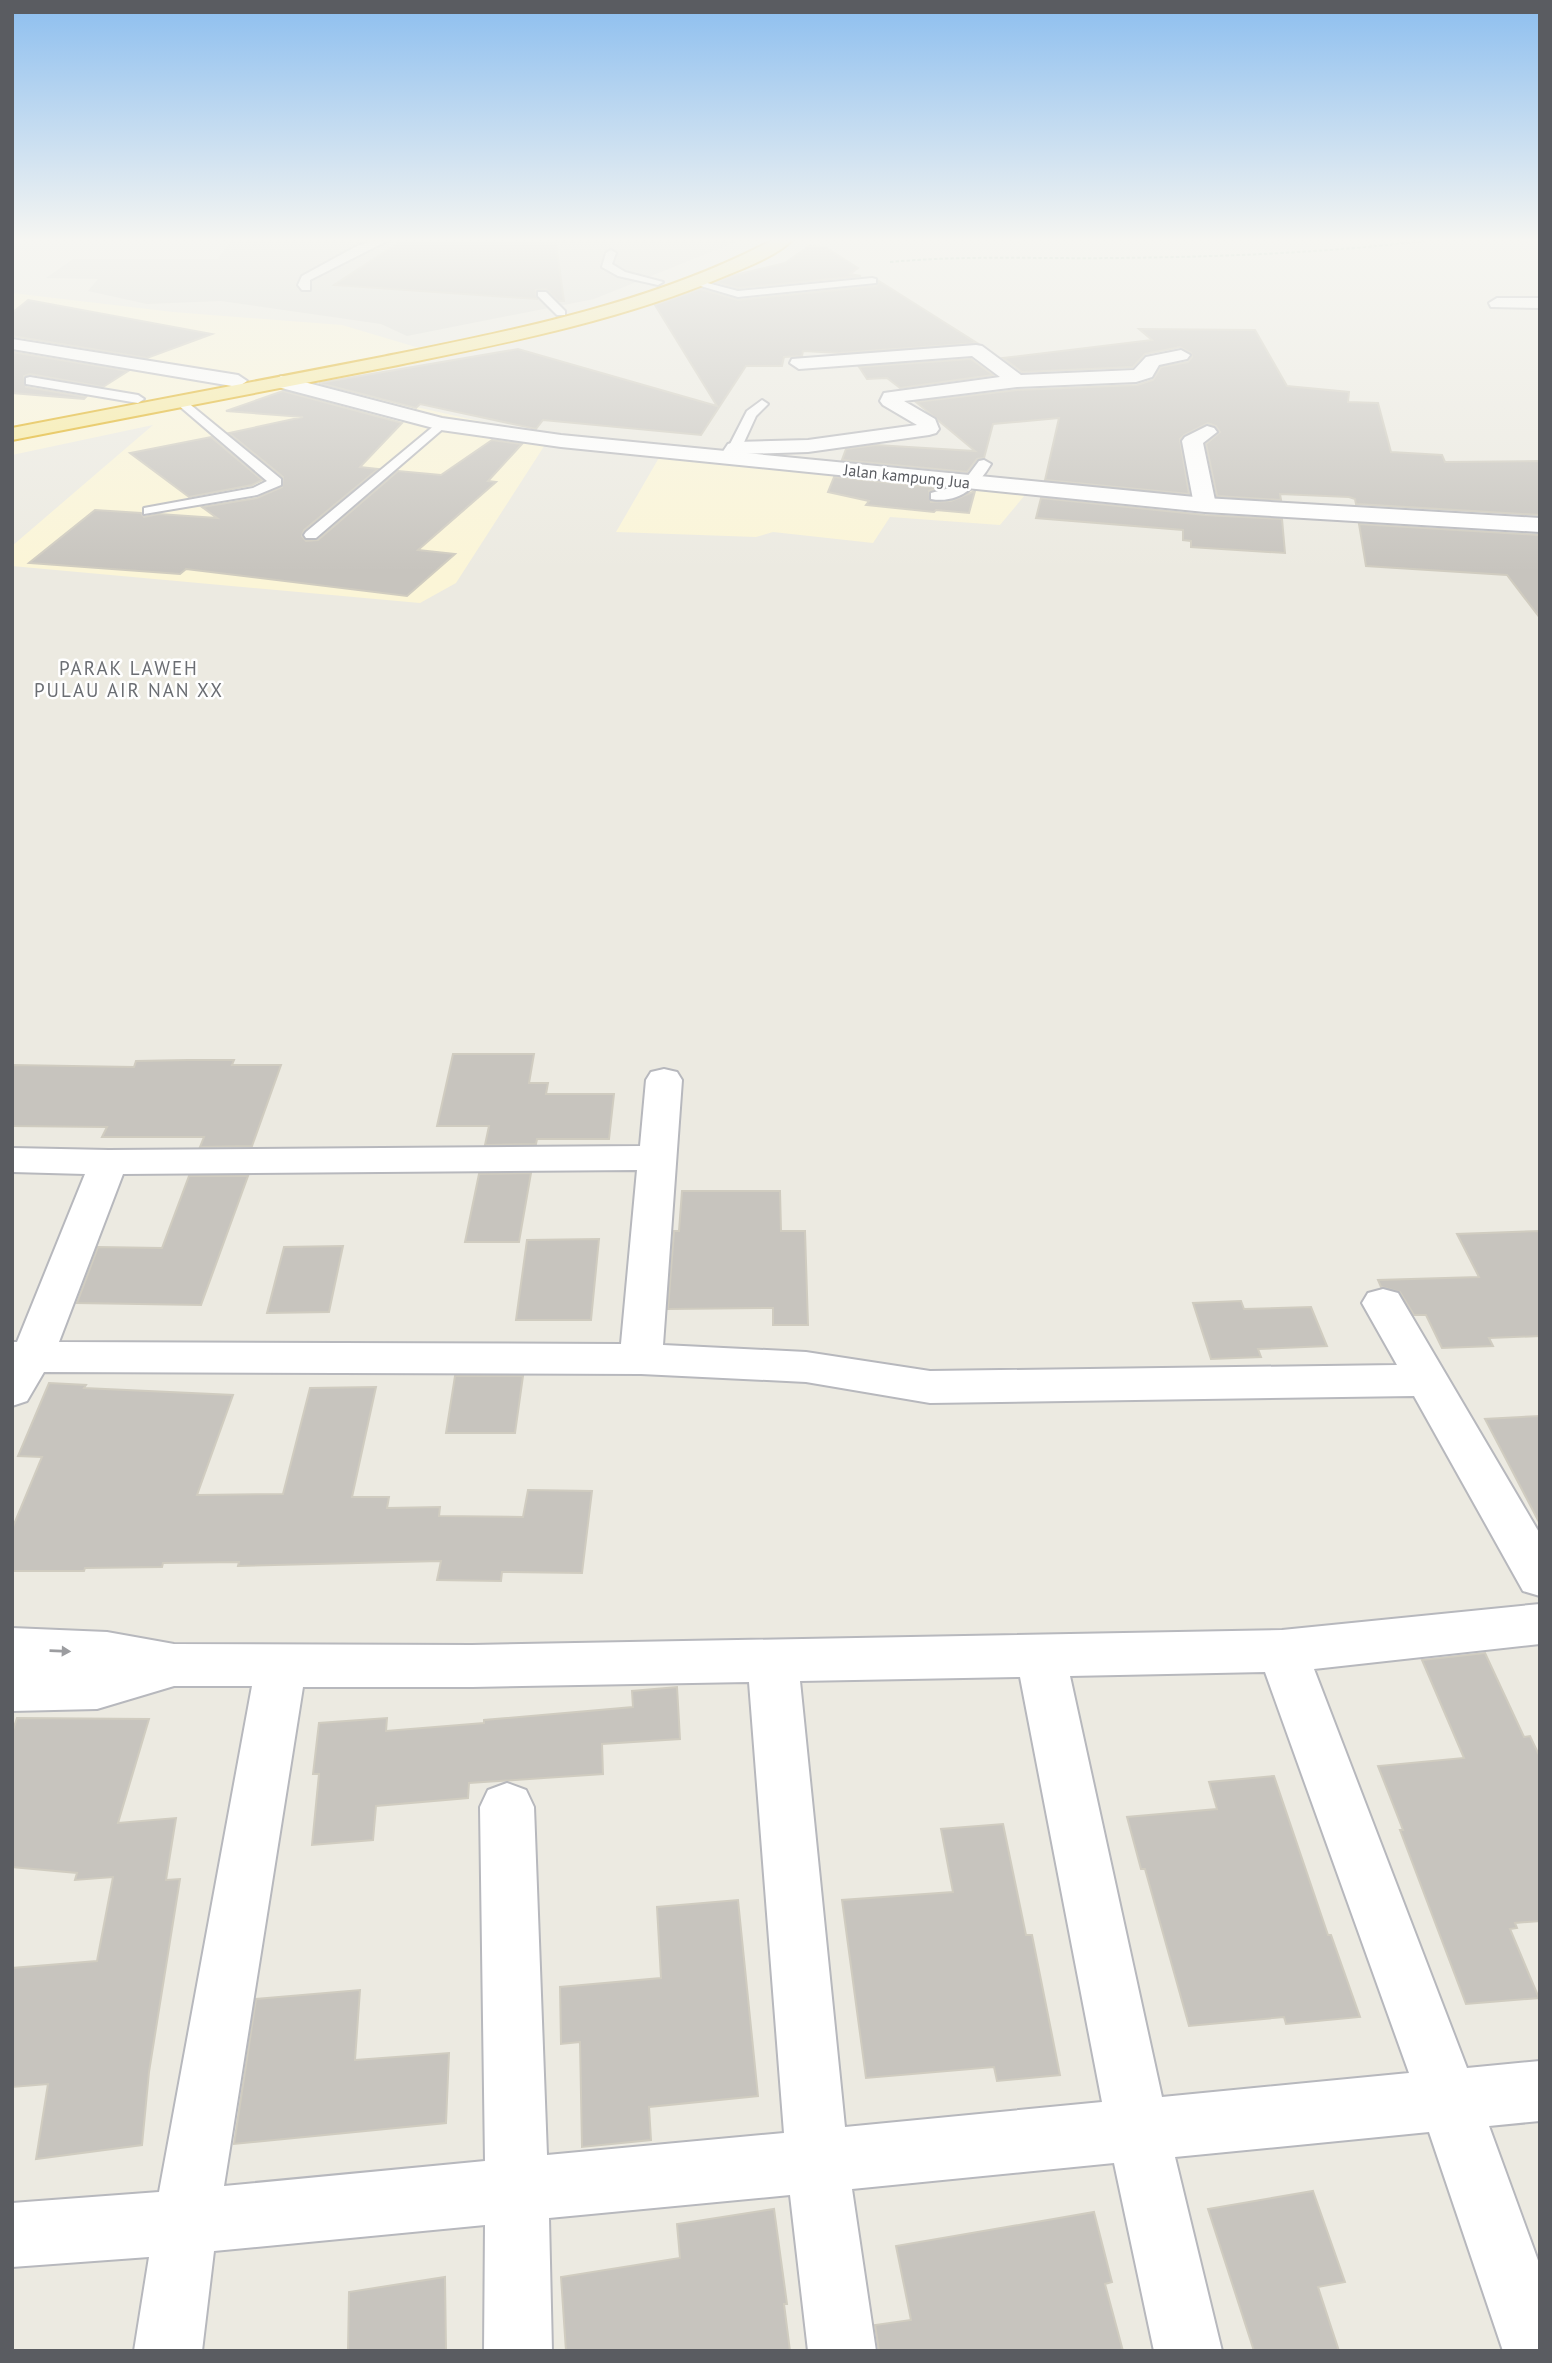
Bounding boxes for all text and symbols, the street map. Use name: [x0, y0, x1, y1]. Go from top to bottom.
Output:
street label: Jalan kampung Jua: [842, 459, 971, 493]
district label: PARAK LAWEH PULAU AIR NAN XX: [34, 656, 224, 702]
one-way arrow: [49, 1646, 71, 1657]

